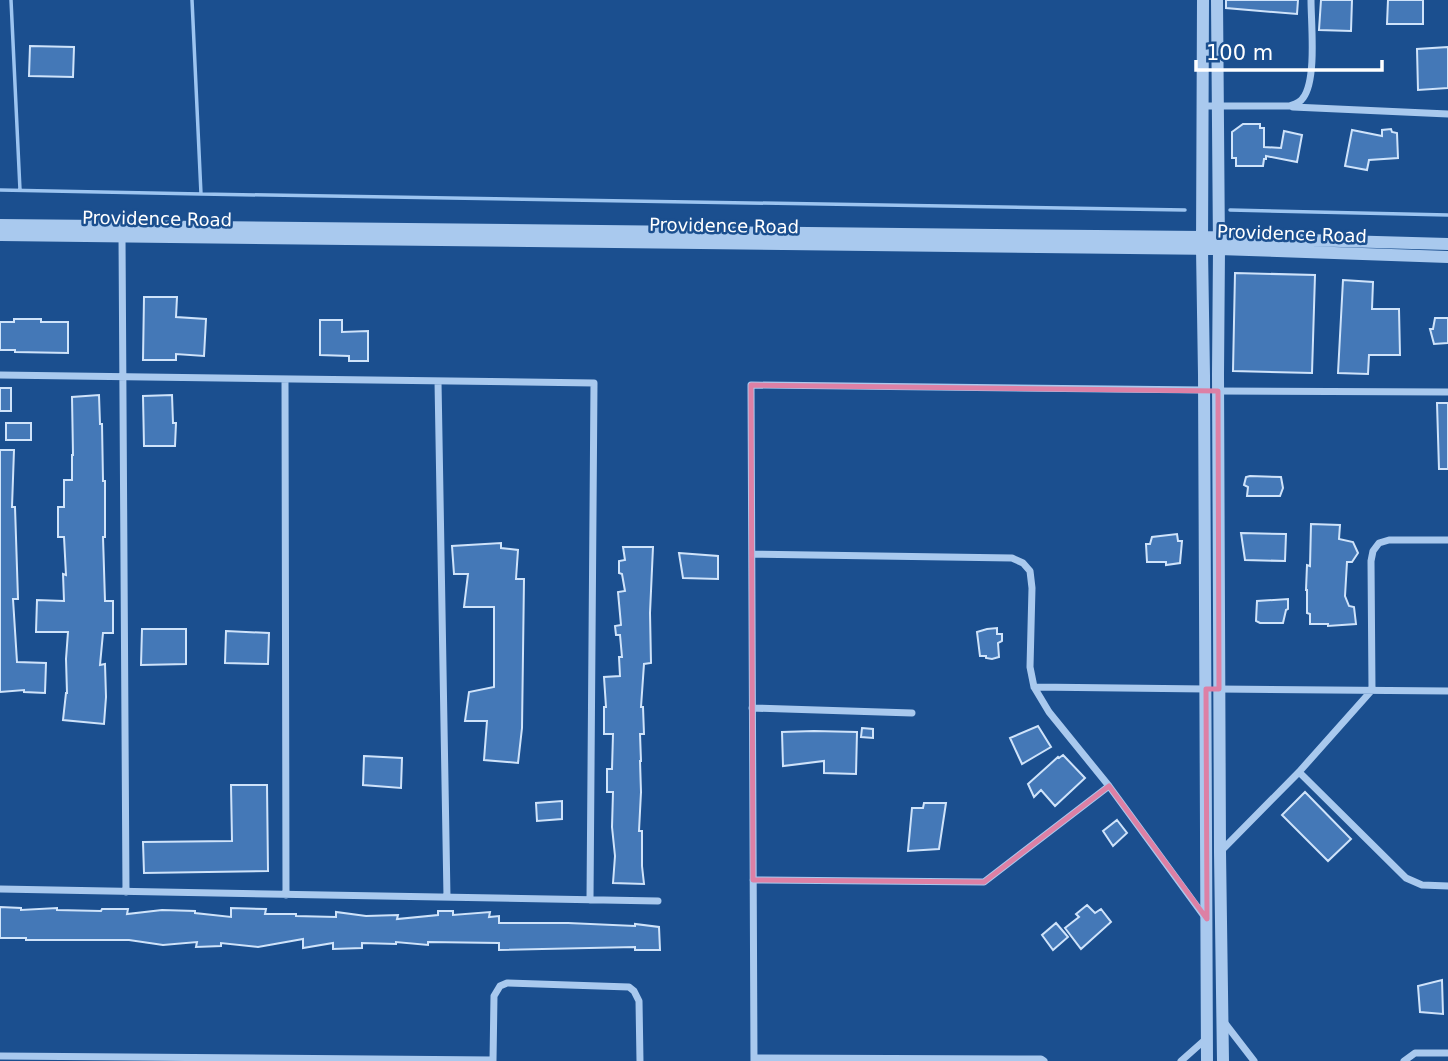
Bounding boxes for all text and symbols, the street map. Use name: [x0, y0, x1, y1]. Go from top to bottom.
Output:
scale bar: [1196, 28, 1382, 72]
text: 100 m: [1206, 41, 1273, 65]
street label: Providence Road: [82, 207, 232, 230]
street label: Providence Road: [649, 214, 799, 237]
street label: Providence Road: [1217, 220, 1367, 247]

